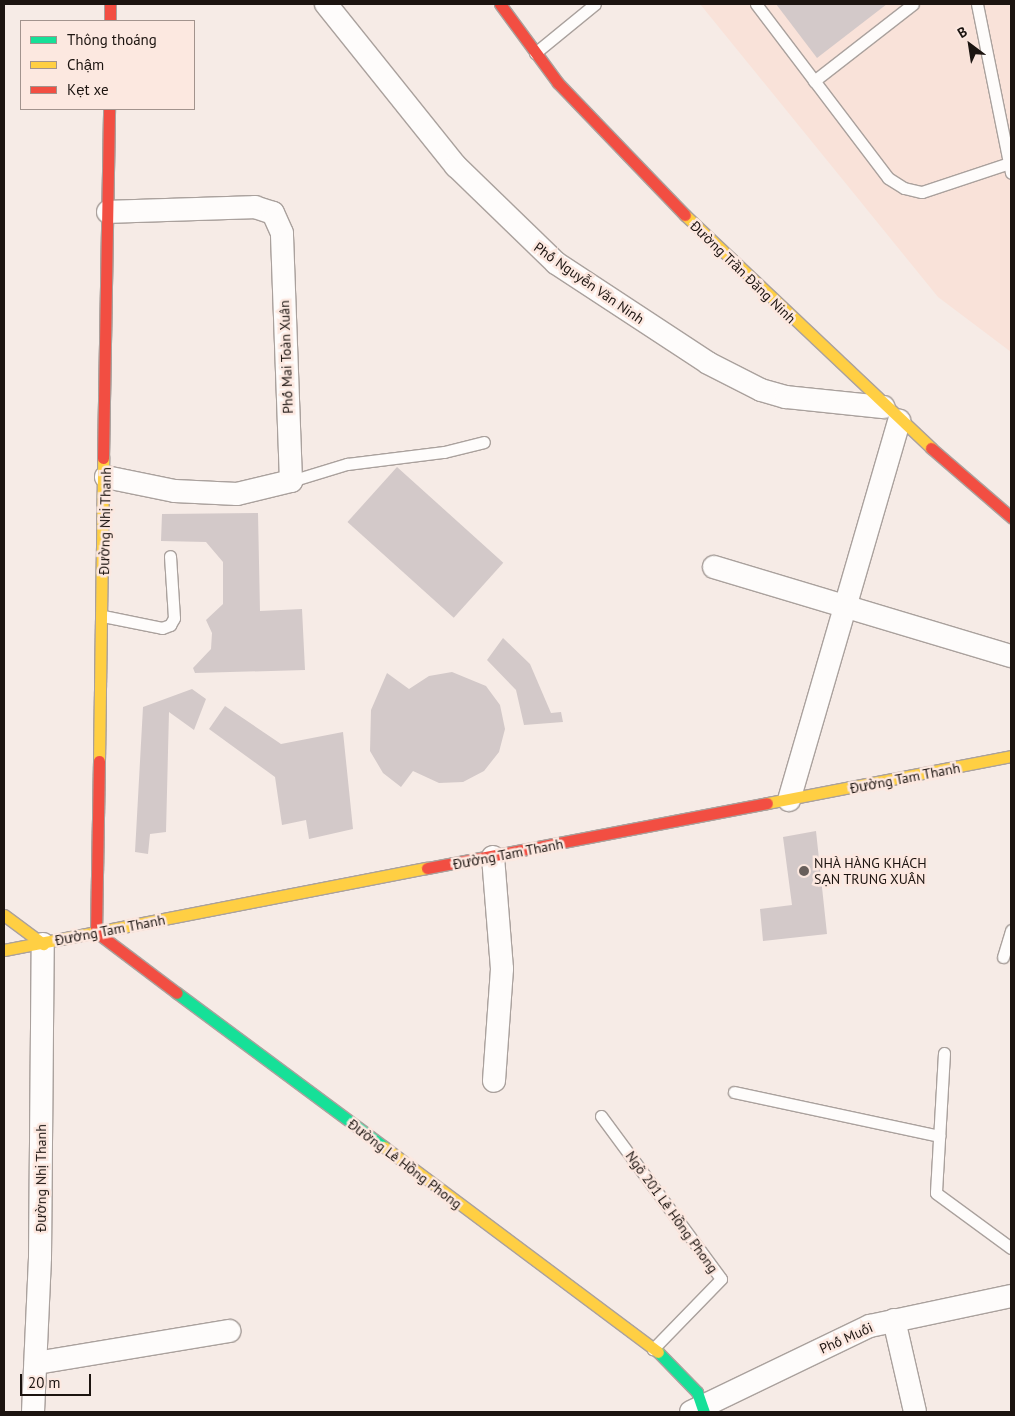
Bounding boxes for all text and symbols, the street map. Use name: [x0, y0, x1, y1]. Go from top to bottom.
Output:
legend: [20, 20, 195, 110]
north arrow: [945, 20, 995, 70]
text: B: [954, 22, 970, 42]
text: Thông thoáng: [67, 30, 157, 49]
text: Chậm: [67, 55, 104, 74]
text: Kẹt xe: [67, 80, 109, 99]
street label: Đường Trần Đăng Ninh: [687, 217, 799, 327]
street label: Phố Nguyễn Văn Ninh: [531, 239, 647, 327]
street label: Phố Mai Toàn Xuân: [276, 300, 296, 414]
street label: Đường Nhị Thanh: [96, 467, 114, 575]
street label: Đường Tam Thanh: [848, 759, 962, 797]
street label: Đường Tam Thanh: [451, 835, 565, 873]
place label: NHÀ HÀNG KHÁCH SẠN TRUNG XUÂN: [814, 855, 927, 888]
marker: NHÀ HÀNG KHÁCH SẠN TRUNG XUÂN: [798, 865, 810, 877]
street label: Đường Tam Thanh: [53, 911, 167, 949]
street label: Đường Lê Hồng Phong: [345, 1116, 465, 1212]
street label: Đường Nhị Thanh: [33, 1124, 49, 1232]
street label: Ngõ 201 Lê Hồng Phong: [622, 1148, 722, 1276]
street label: Phố Muối: [817, 1319, 875, 1357]
scale bar: [22, 1364, 94, 1396]
text: 20 m: [28, 1373, 61, 1392]

